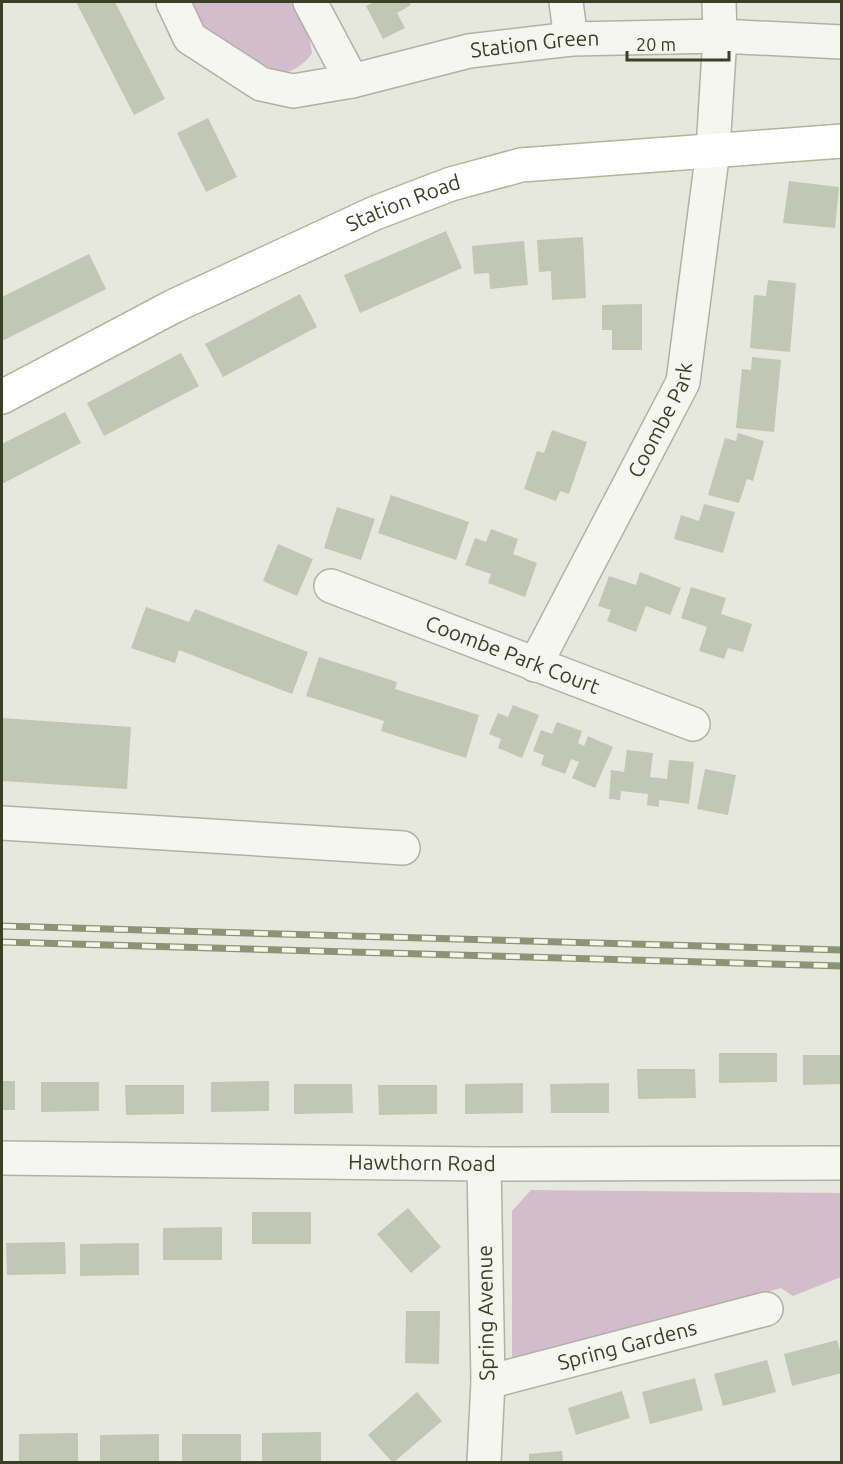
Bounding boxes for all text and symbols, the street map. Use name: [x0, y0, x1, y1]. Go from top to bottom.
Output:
scale bar: [627, 24, 729, 62]
street label: Station Green: [469, 25, 600, 62]
text: 20 m: [636, 34, 676, 54]
street label: Station Road: [342, 169, 463, 236]
street label: Coombe Park: [622, 360, 696, 481]
street label: Coombe Park Court: [422, 610, 603, 698]
street label: Hawthorn Road: [348, 1149, 496, 1175]
street label: Spring Avenue: [472, 1245, 498, 1381]
street label: Spring Gardens: [555, 1315, 699, 1374]

